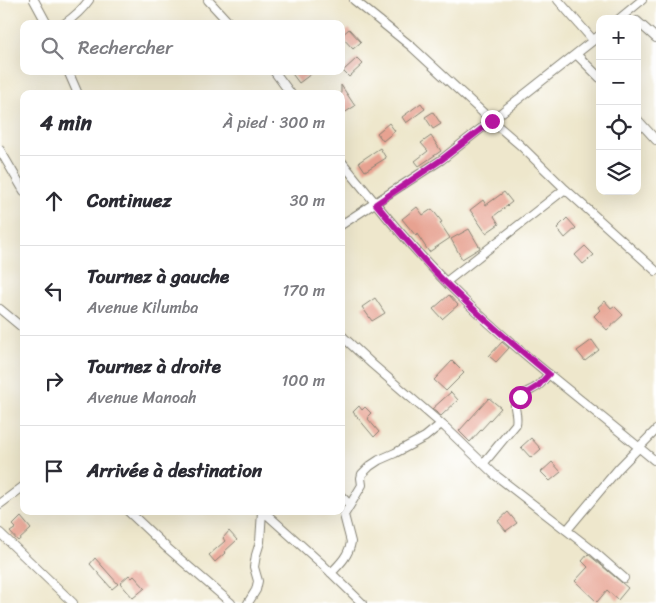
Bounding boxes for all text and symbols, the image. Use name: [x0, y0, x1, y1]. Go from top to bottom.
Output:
map controls: [596, 15, 641, 195]
button: +: [596, 15, 641, 60]
search box: [20, 20, 345, 75]
text: Rechercher: [78, 31, 173, 64]
icon: search: [38, 34, 66, 62]
button: −: [596, 60, 641, 105]
text: 4 min: [40, 104, 92, 142]
button: locate: [596, 105, 641, 150]
text: À pied · 300 m: [223, 108, 325, 137]
route end: [481, 110, 504, 133]
button: layers: [596, 150, 641, 195]
text: Continuez: [87, 184, 172, 217]
text: 30 m: [290, 186, 325, 215]
icon: ahead: [40, 187, 68, 215]
text: Tournez à gauche: [87, 260, 229, 293]
text: 170 m: [282, 276, 325, 305]
icon: left: [40, 277, 68, 305]
text: Avenue Kilumba: [87, 293, 198, 322]
text: Tournez à droite: [87, 350, 221, 383]
text: 100 m: [281, 366, 325, 395]
icon: right: [40, 367, 68, 395]
text: Avenue Manoah: [87, 383, 197, 412]
route start: [509, 386, 532, 409]
text: Arrivée à destination: [87, 454, 262, 487]
icon: arrive: [40, 457, 68, 485]

